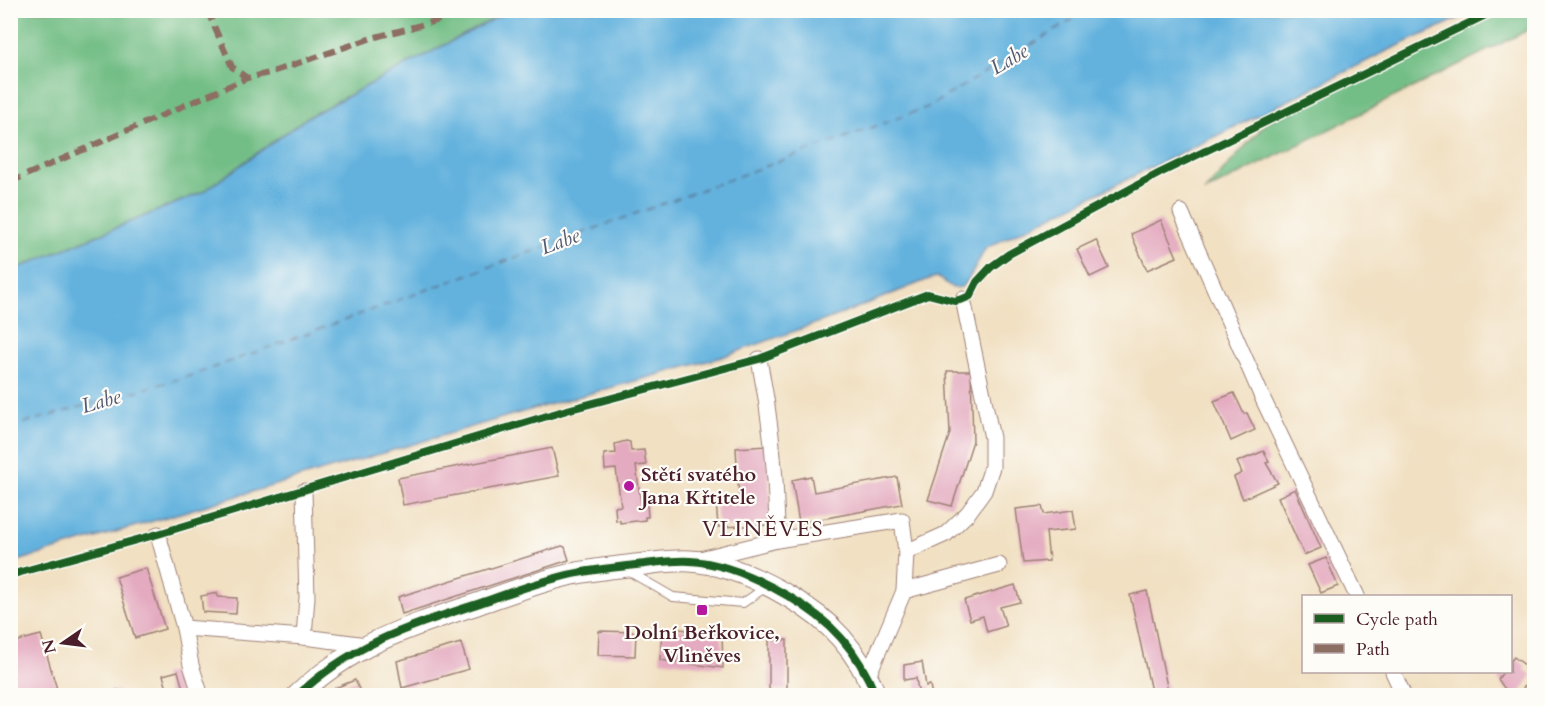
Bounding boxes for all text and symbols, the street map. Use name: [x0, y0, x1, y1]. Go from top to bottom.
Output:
water label: Labe: [985, 36, 1035, 82]
water label: Labe: [536, 221, 585, 262]
water label: Labe: [78, 382, 125, 421]
place label: Stětí svatého Jana Křtitele: [638, 461, 756, 511]
marker: Stětí svatého Jana Křtitele: [622, 479, 636, 493]
district label: VLINĚVES: [702, 514, 824, 544]
legend: [1302, 595, 1512, 673]
marker: Dolní Beřkovice, Vliněves: [695, 603, 709, 617]
text: Cycle path: [1356, 607, 1438, 632]
north arrow: [33, 613, 93, 673]
place label: Dolní Beřkovice, Vliněves: [624, 619, 780, 669]
text: N: [37, 637, 62, 656]
text: Path: [1356, 637, 1390, 662]

